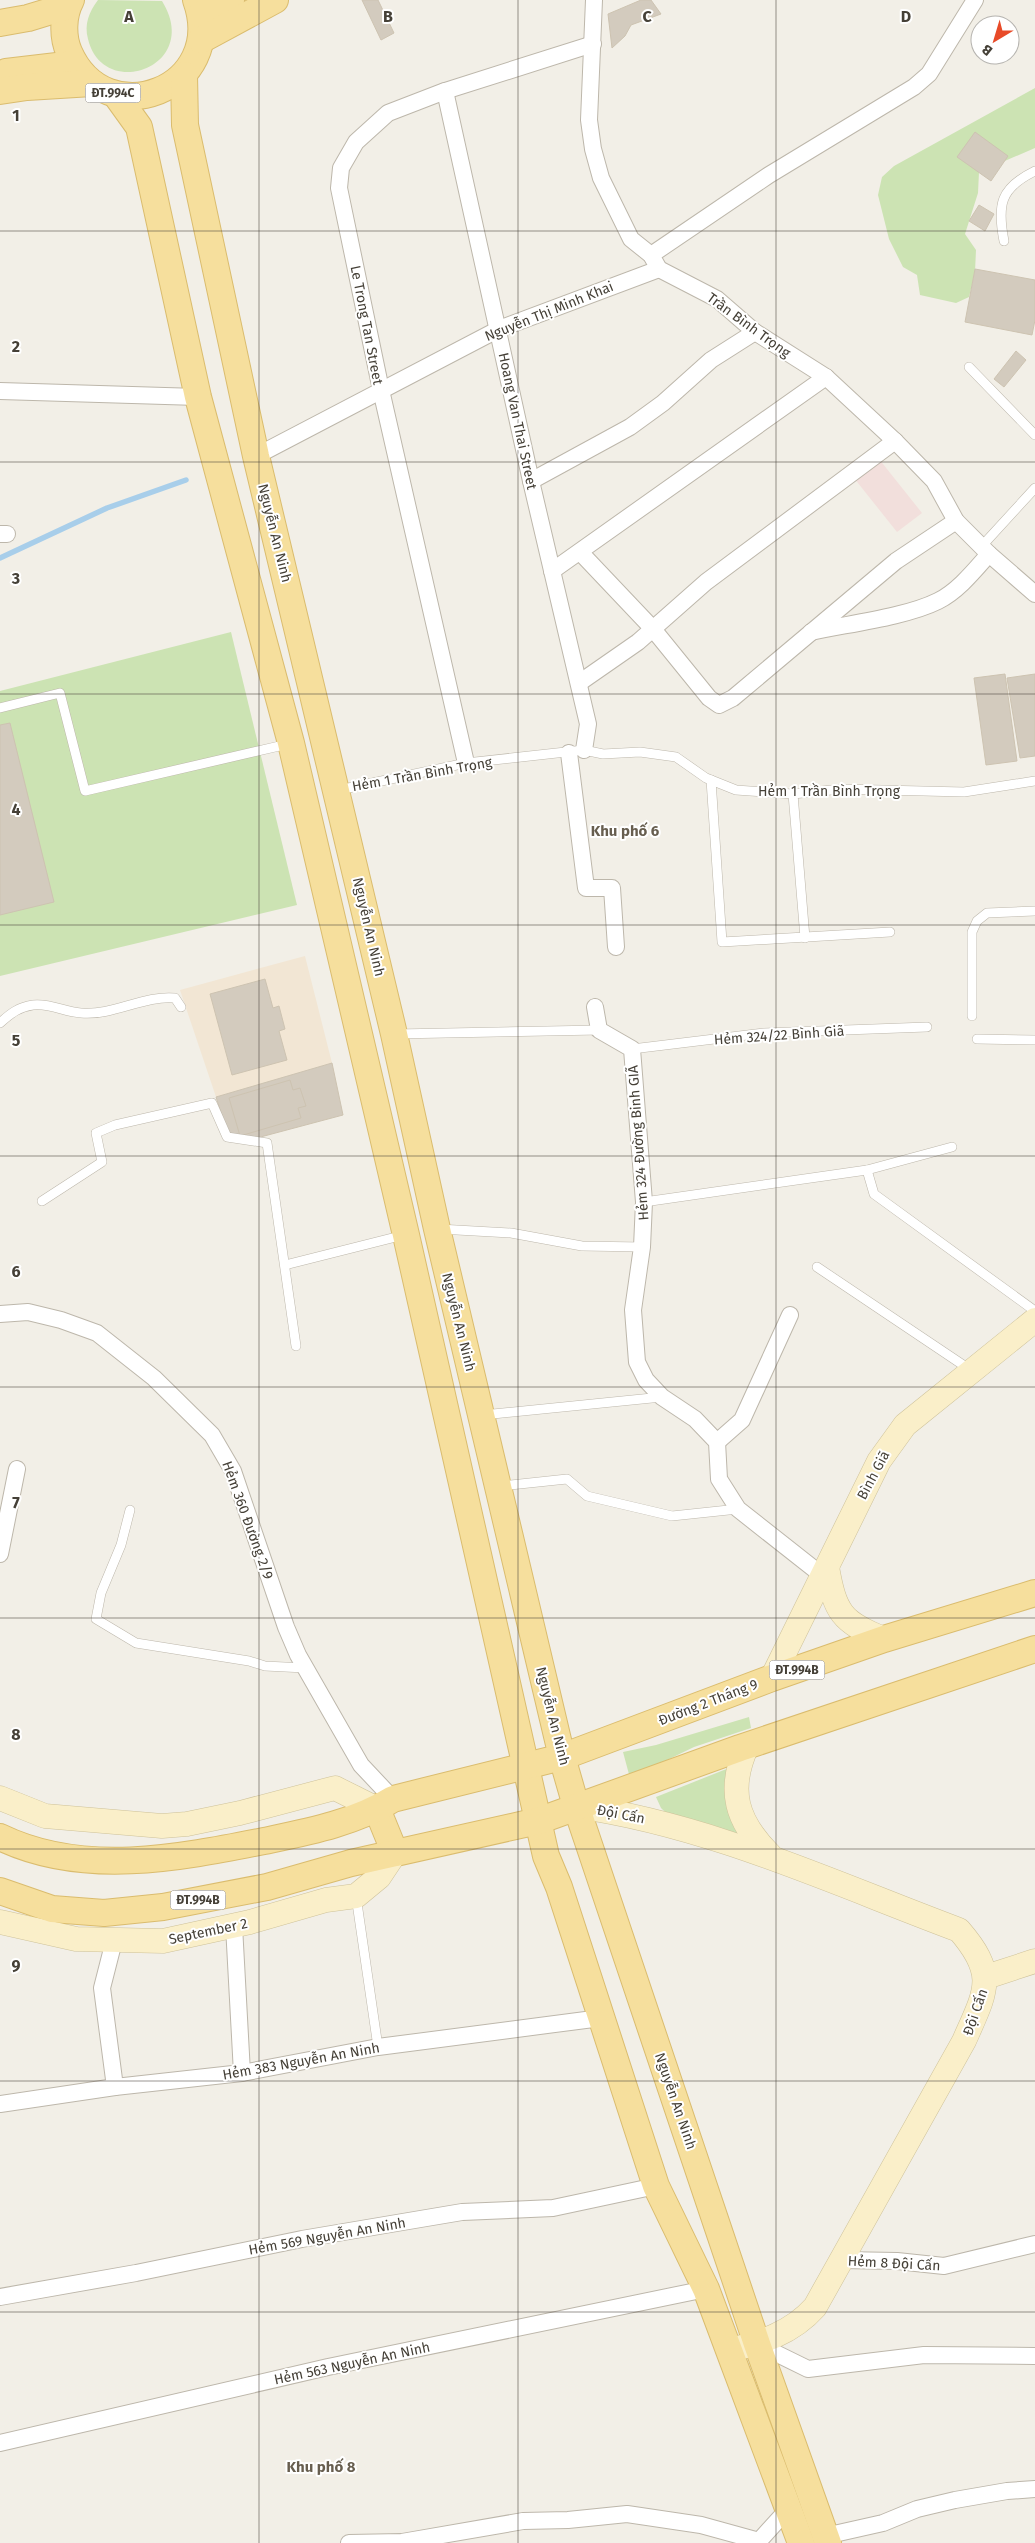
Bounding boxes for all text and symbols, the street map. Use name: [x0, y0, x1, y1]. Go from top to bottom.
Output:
text: A: [123, 7, 134, 26]
text: B: [383, 7, 393, 26]
text: C: [642, 7, 652, 26]
text: D: [901, 7, 911, 26]
north arrow: [970, 15, 1020, 65]
text: B: [978, 40, 996, 59]
road number: ĐT.994C: [86, 84, 140, 102]
text: 1: [12, 106, 20, 125]
street label: Le Trong Tan Street: [347, 264, 387, 387]
street label: Nguyễn Thị Minh Khai: [482, 278, 616, 345]
street label: Trần Bình Trọng: [704, 289, 795, 362]
text: 2: [12, 337, 20, 356]
street label: Hoang Van Thai Street: [495, 351, 541, 492]
street label: Nguyễn An Ninh: [254, 482, 295, 584]
text: 3: [11, 569, 20, 588]
street label: Hẻm 1 Trần Bình Trọng: [351, 753, 494, 795]
street label: Hẻm 1 Trần Bình Trọng: [758, 782, 901, 800]
text: 4: [11, 800, 21, 819]
district label: Khu phố 6: [591, 821, 660, 840]
street label: Nguyễn An Ninh: [349, 876, 388, 978]
street label: Hẻm 324/22 Bình Giã: [713, 1022, 845, 1049]
text: 5: [12, 1031, 21, 1050]
street label: Hẻm 324 Đường Binh GIÃ: [625, 1065, 652, 1221]
text: 6: [11, 1262, 21, 1281]
street label: Nguyễn An Ninh: [438, 1271, 479, 1373]
street label: Bình Giã: [853, 1448, 893, 1503]
street label: Hẻm 360 Đường 2/9: [218, 1459, 277, 1582]
text: 7: [12, 1493, 20, 1512]
road number: ĐT.994B: [770, 1660, 824, 1680]
street label: Nguyễn An Ninh: [532, 1665, 573, 1767]
street label: Đường 2 Tháng 9: [656, 1676, 760, 1729]
text: 8: [11, 1725, 21, 1744]
street label: Đội Cấn: [595, 1801, 647, 1827]
road number: ĐT.994B: [170, 1890, 226, 1910]
street label: September 2: [167, 1915, 249, 1948]
text: 9: [12, 1956, 21, 1975]
street label: Đội Cấn: [959, 1986, 991, 2038]
street label: Hẻm 383 Nguyễn An Ninh: [221, 2039, 381, 2084]
street label: Nguyễn An Ninh: [651, 2051, 700, 2152]
street label: Hẻm 569 Nguyễn An Ninh: [247, 2214, 407, 2259]
street label: Hẻm 8 Đội Cấn: [847, 2252, 941, 2274]
street label: Hẻm 563 Nguyễn An Ninh: [273, 2339, 432, 2388]
district label: Khu phố 8: [287, 2457, 356, 2476]

